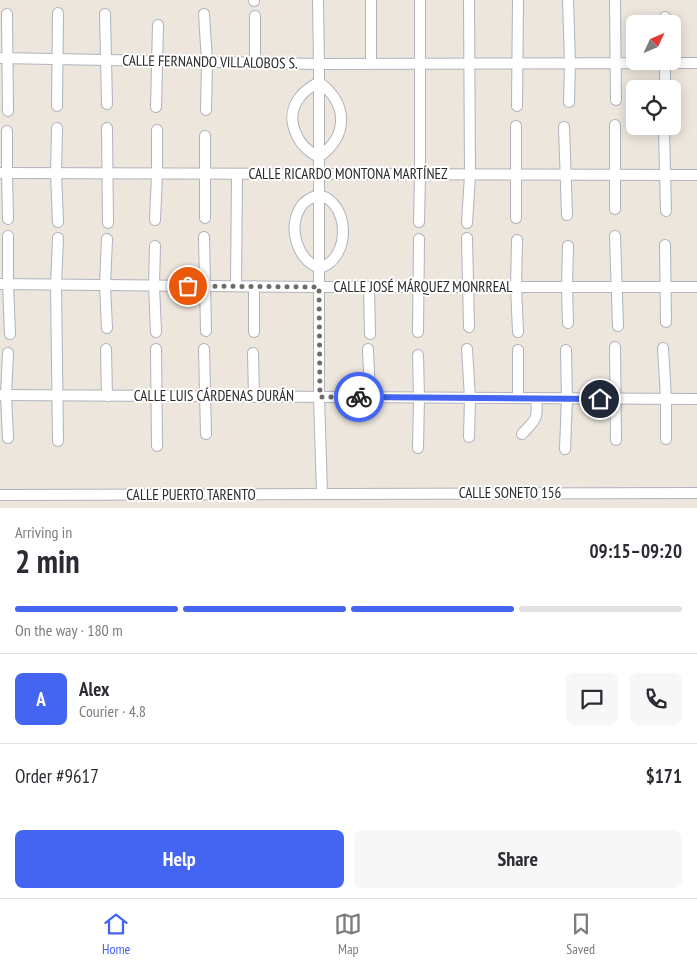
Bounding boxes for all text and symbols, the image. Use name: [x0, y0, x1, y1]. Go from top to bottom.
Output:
north arrow: [626, 15, 681, 70]
map controls: [626, 15, 681, 135]
street label: CALLE FERNANDO VILLALOBOS S.: [122, 50, 298, 73]
button: locate: [626, 80, 681, 135]
street label: CALLE RICARDO MONTONA MARTÍNEZ: [249, 164, 448, 183]
pin: [167, 265, 209, 307]
icon: bag: [174, 272, 202, 300]
street label: CALLE JOSÉ MÁRQUEZ MONRREAL: [334, 277, 513, 296]
courier: [334, 372, 384, 422]
pin: [579, 378, 621, 420]
icon: bike: [345, 383, 373, 411]
icon: home: [586, 385, 614, 413]
street label: CALLE LUIS CÁRDENAS DURÁN: [134, 386, 294, 405]
street label: CALLE SONETO 156: [459, 483, 562, 502]
street label: CALLE PUERTO TARENTO: [126, 485, 256, 504]
text: Arriving in: [15, 522, 72, 542]
text: 09:15–09:20: [589, 539, 682, 563]
text: 2 min: [15, 540, 80, 582]
text: On the way · 180 m: [15, 620, 123, 640]
button: chat: [566, 673, 618, 725]
button: phone: [630, 673, 682, 725]
text: Alex: [79, 677, 109, 701]
text: A: [36, 687, 46, 711]
text: Courier · 4.8: [79, 701, 146, 721]
text: Order #9617: [15, 764, 99, 788]
text: $171: [646, 764, 682, 788]
button: Help: [15, 830, 344, 888]
button: Share: [354, 830, 682, 888]
tab: Home: [102, 910, 130, 958]
tab: Map: [334, 910, 362, 958]
tab: Saved: [566, 910, 595, 958]

